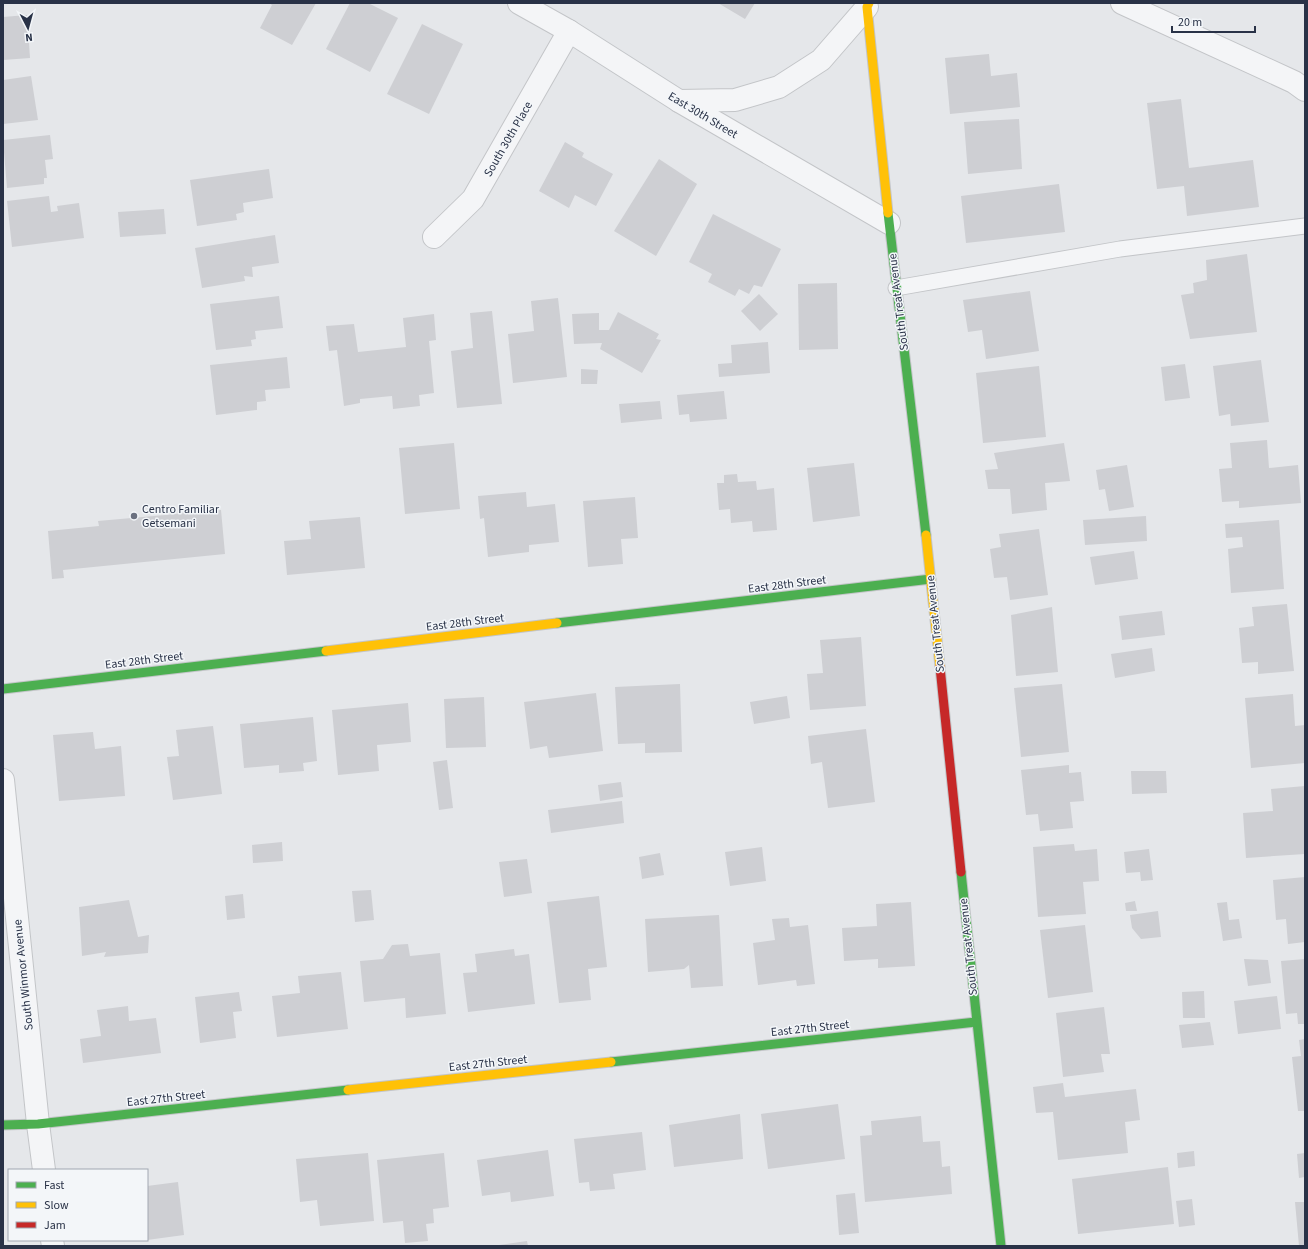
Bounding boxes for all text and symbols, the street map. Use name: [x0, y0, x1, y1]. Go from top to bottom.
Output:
north arrow: [8, 8, 48, 48]
scale bar: [1172, 8, 1255, 34]
text: 20 m: [1178, 14, 1202, 31]
text: N: [25, 30, 33, 45]
street label: East 30th Street: [665, 88, 741, 143]
street label: South 30th Place: [480, 98, 537, 180]
street label: South Treat Avenue: [884, 252, 913, 351]
place label: Centro Familiar Getsemani: [142, 501, 220, 532]
marker: Centro Familiar Getsemani: [129, 511, 139, 521]
street label: East 28th Street: [747, 571, 827, 598]
street label: South Treat Avenue: [922, 575, 949, 673]
street label: East 28th Street: [425, 609, 505, 636]
street label: East 28th Street: [104, 647, 184, 674]
street label: South Treat Avenue: [955, 898, 982, 996]
street label: South Winmor Avenue: [9, 919, 38, 1031]
street label: East 27th Street: [770, 1016, 850, 1041]
street label: East 27th Street: [448, 1051, 528, 1076]
street label: East 27th Street: [126, 1086, 206, 1111]
legend: [8, 1169, 148, 1241]
text: Fast: [44, 1177, 64, 1194]
text: Slow: [44, 1197, 69, 1214]
text: Jam: [44, 1217, 66, 1234]

